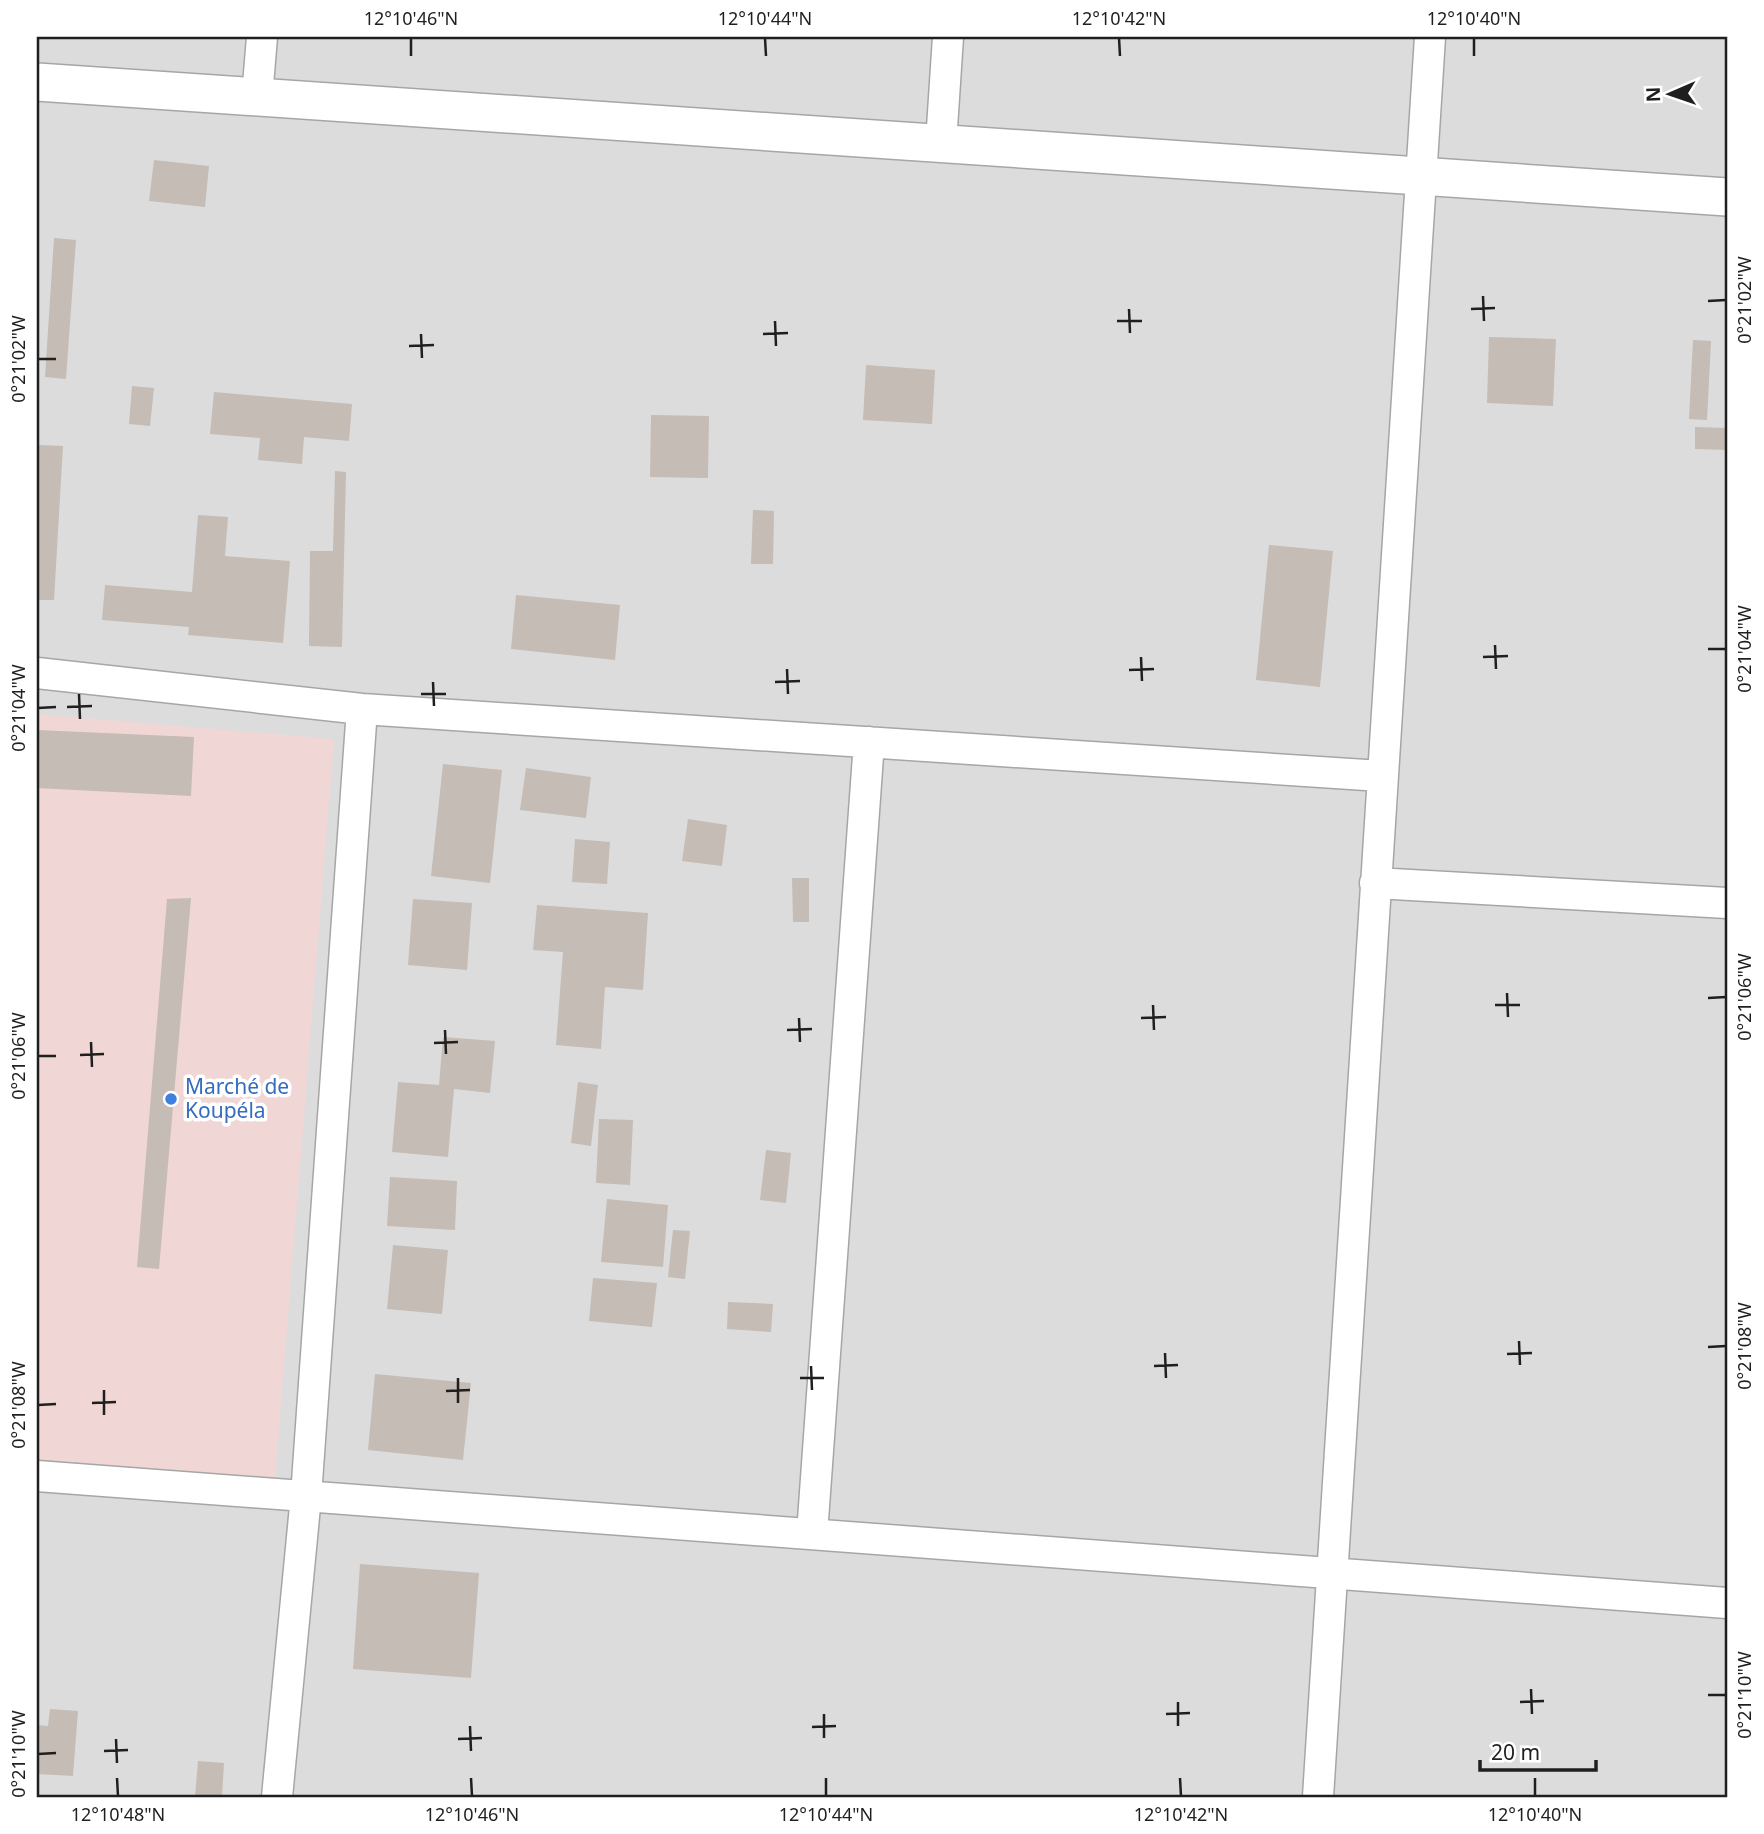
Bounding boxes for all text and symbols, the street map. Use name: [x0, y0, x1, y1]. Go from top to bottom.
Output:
text: 12°10'46"N: [364, 6, 458, 30]
text: 12°10'44"N: [718, 6, 812, 30]
text: 12°10'42"N: [1072, 6, 1166, 30]
text: 12°10'40"N: [1427, 6, 1521, 30]
north arrow: [1634, 60, 1704, 130]
text: N: [1640, 86, 1666, 103]
text: 0°21'02"W: [1732, 256, 1756, 344]
text: 0°21'02"W: [6, 315, 30, 403]
text: 0°21'04"W: [1732, 605, 1756, 693]
text: 0°21'04"W: [6, 664, 30, 752]
text: 0°21'06"W: [1732, 953, 1756, 1041]
text: 0°21'06"W: [6, 1012, 30, 1100]
place label: Marché de Koupéla: [185, 1072, 289, 1124]
marker: Marché de Koupéla: [163, 1091, 179, 1107]
text: 0°21'08"W: [1732, 1302, 1756, 1390]
text: 0°21'08"W: [6, 1361, 30, 1449]
text: 0°21'10"W: [1732, 1651, 1756, 1739]
text: 0°21'10"W: [6, 1710, 30, 1798]
scale bar: [1480, 1729, 1596, 1773]
text: 20 m: [1491, 1738, 1540, 1766]
text: 12°10'48"N: [71, 1802, 165, 1826]
text: 12°10'46"N: [425, 1802, 519, 1826]
text: 12°10'44"N: [779, 1802, 873, 1826]
text: 12°10'42"N: [1134, 1802, 1228, 1826]
text: 12°10'40"N: [1488, 1802, 1582, 1826]

